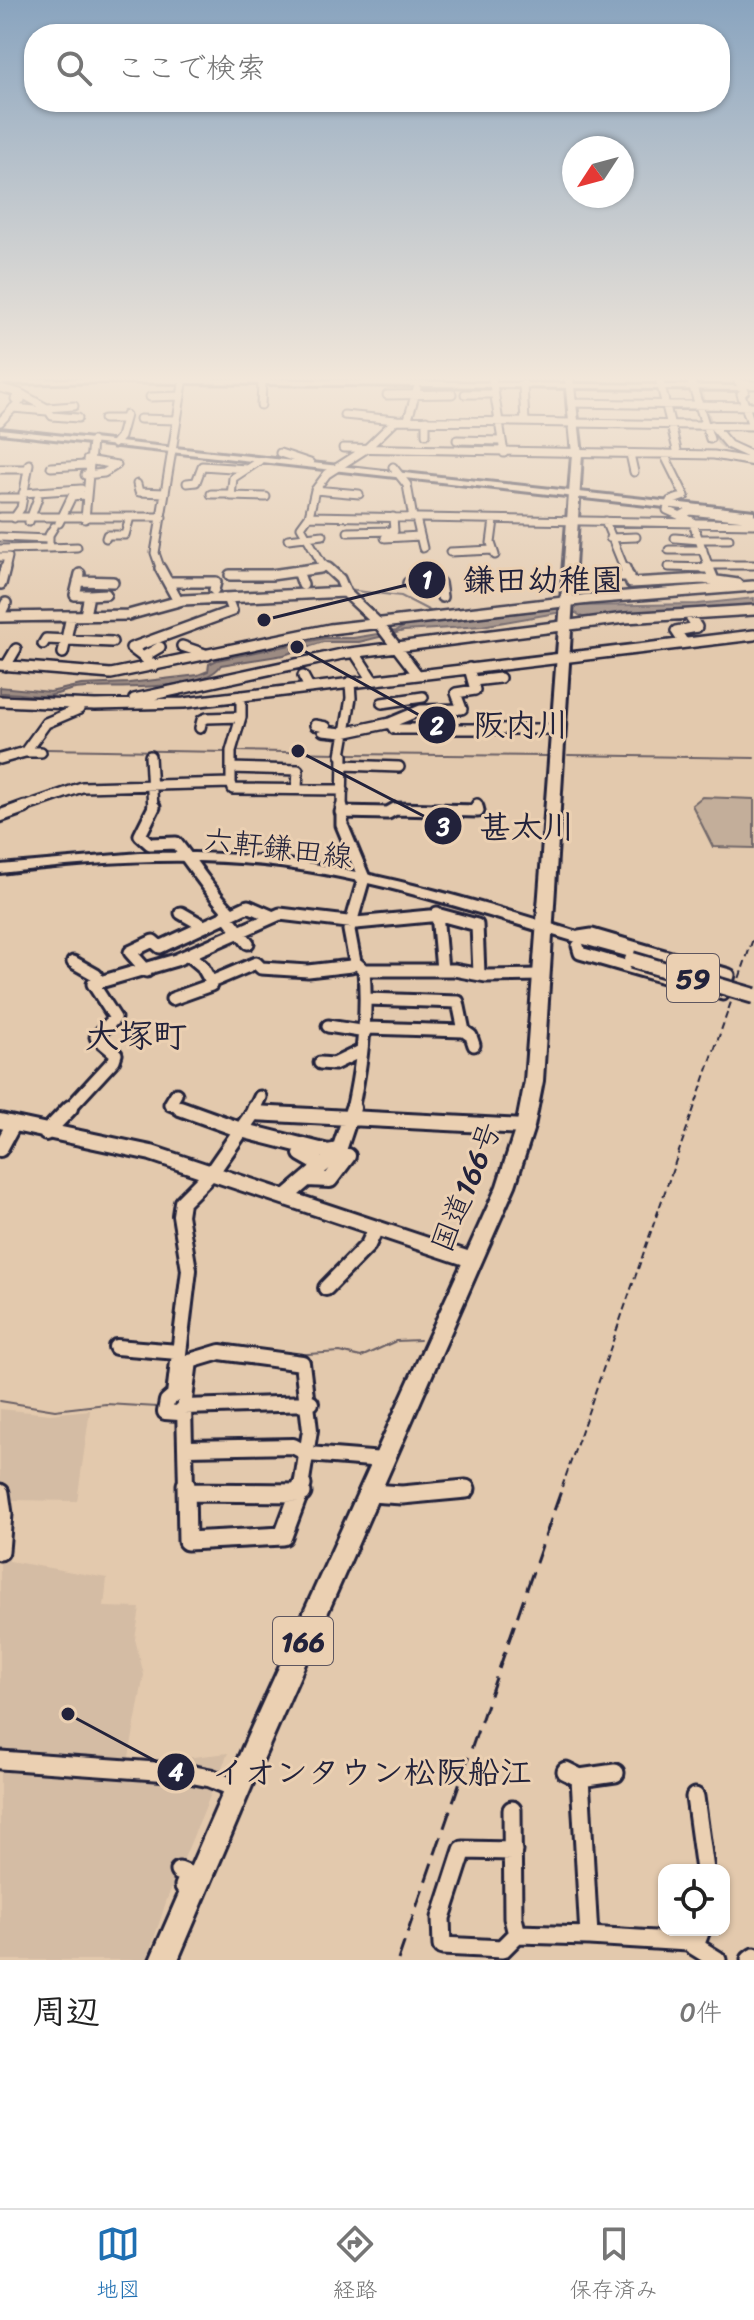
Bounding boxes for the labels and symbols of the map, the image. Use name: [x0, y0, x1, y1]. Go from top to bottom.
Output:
north arrow: [562, 136, 634, 208]
callout: 鎌田幼稚園: [407, 552, 639, 608]
text: 鎌田幼稚園: [463, 552, 623, 609]
text: 1: [422, 559, 432, 601]
callout: 阪内川: [417, 697, 585, 753]
text: 阪内川: [473, 697, 569, 754]
text: 2: [429, 705, 444, 747]
callout: 甚太川: [423, 798, 591, 854]
text: 甚太川: [479, 799, 575, 856]
text: 3: [435, 806, 450, 848]
street label: 六軒鎌田線: [200, 812, 356, 884]
road number: 59: [667, 954, 719, 1002]
district label: 大塚町: [85, 1006, 187, 1066]
street label: 国道166号: [415, 1113, 517, 1261]
road number: 166: [273, 1617, 333, 1665]
callout: イオンタウン松阪船江: [156, 1744, 548, 1800]
text: イオンタウン松阪船江: [212, 1744, 532, 1801]
text: 4: [169, 1751, 184, 1793]

